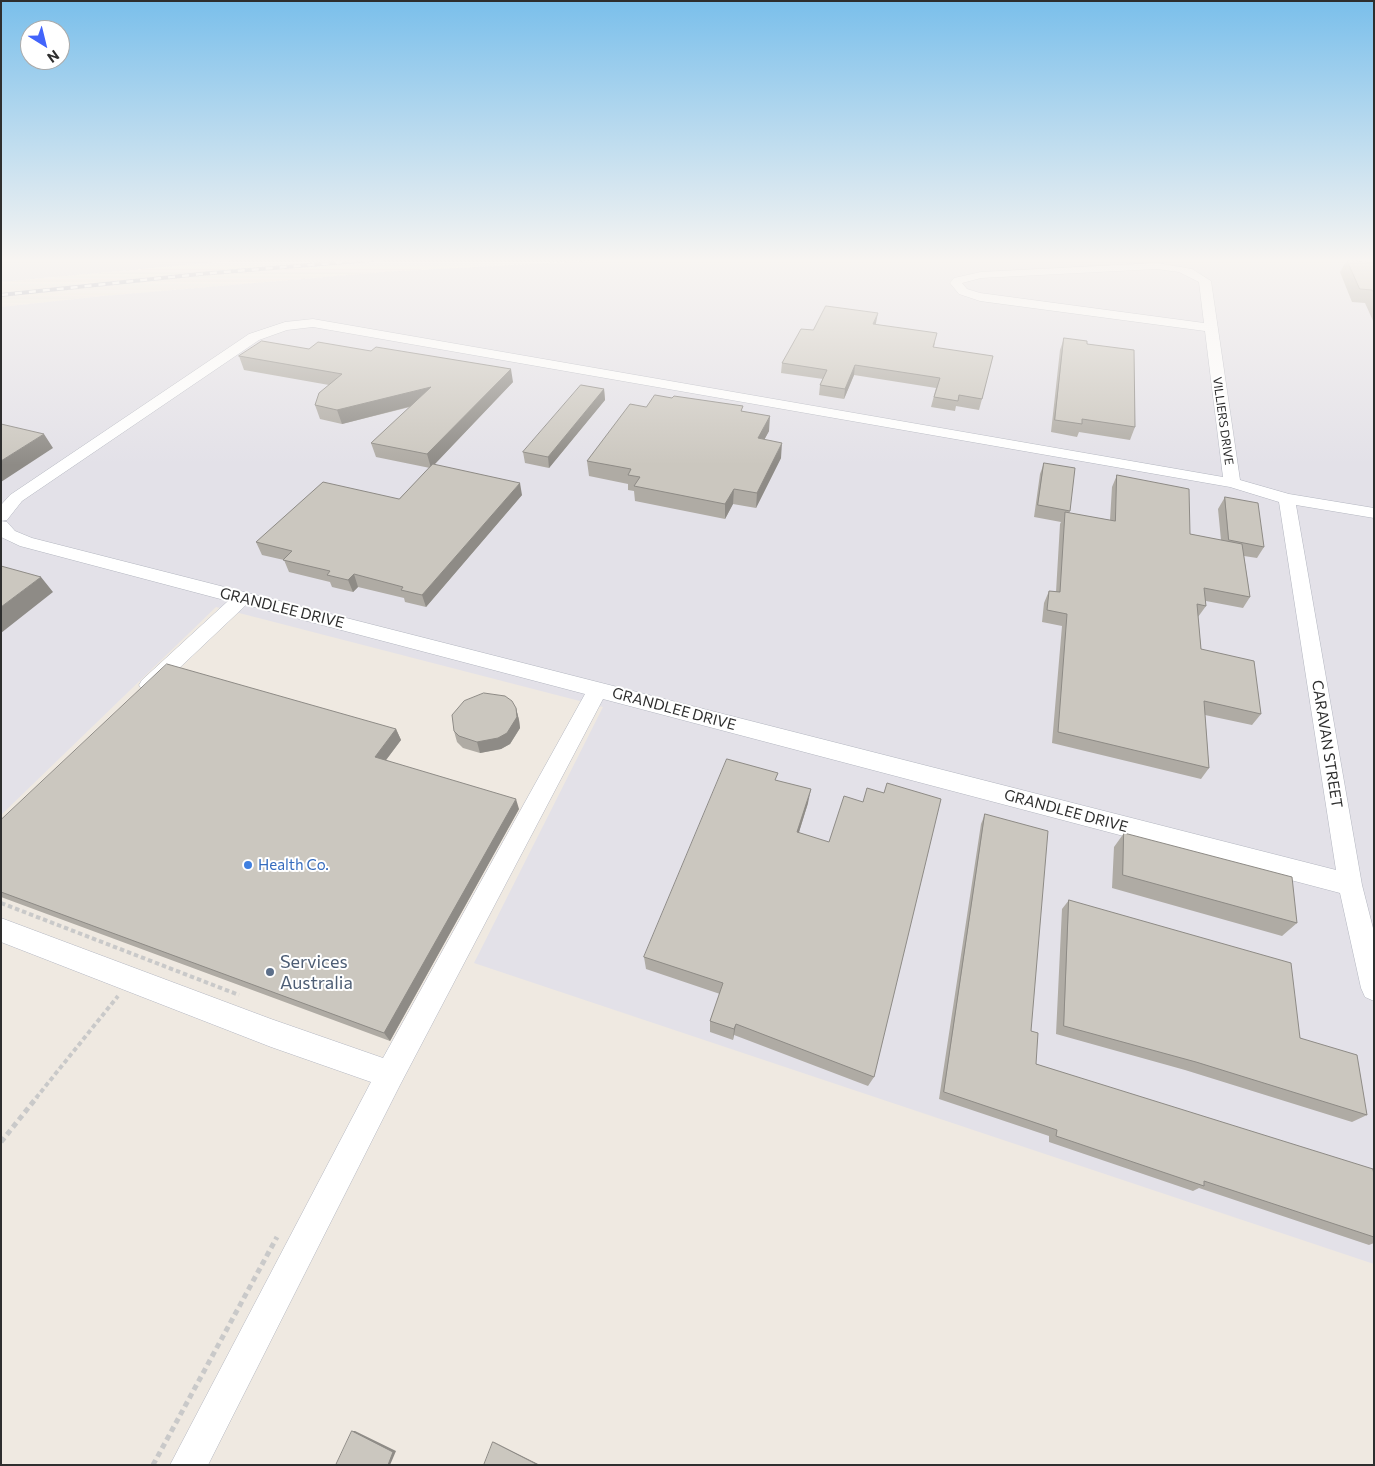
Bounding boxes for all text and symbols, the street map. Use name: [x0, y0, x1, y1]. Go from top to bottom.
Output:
north arrow: [20, 20, 70, 70]
text: N: [44, 47, 63, 67]
street label: VILLIERS DRIVE: [1210, 376, 1236, 466]
street label: GRANDLEE DRIVE: [218, 584, 346, 632]
street label: CARAVAN STREET: [1308, 679, 1346, 809]
street label: GRANDLEE DRIVE: [610, 684, 738, 734]
street label: GRANDLEE DRIVE: [1002, 786, 1130, 836]
place label: Health Co.: [258, 856, 329, 874]
marker: Health Co.: [242, 859, 254, 871]
place label: Services Australia: [280, 951, 353, 994]
marker: Services Australia: [264, 966, 276, 978]

